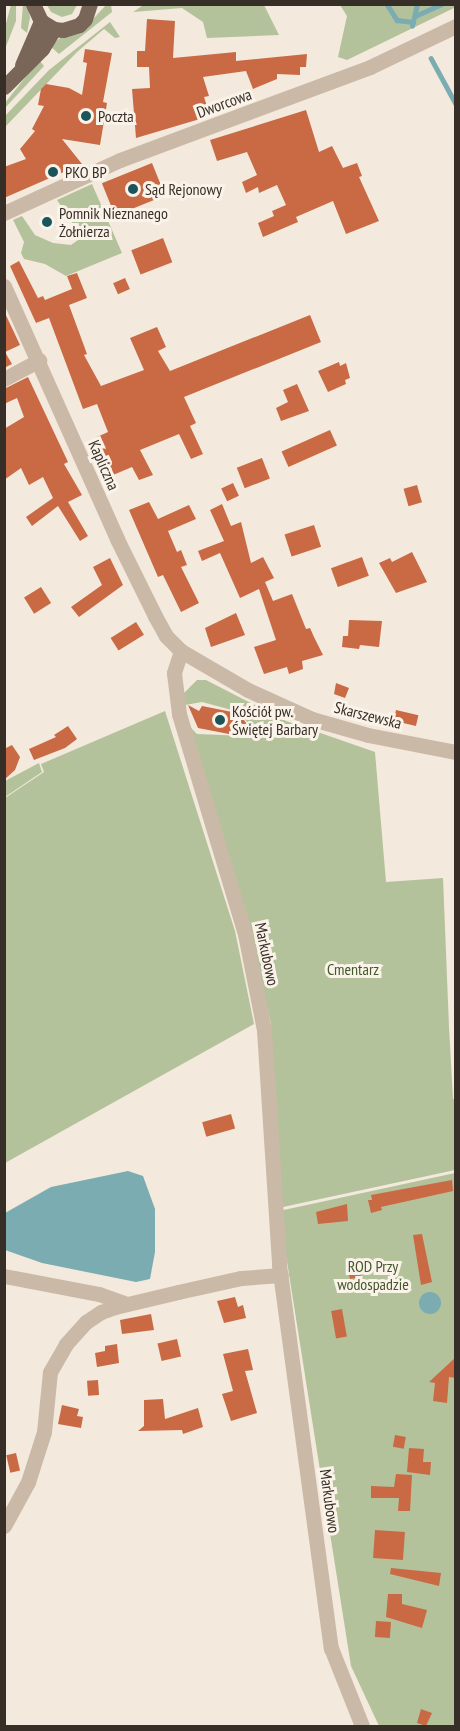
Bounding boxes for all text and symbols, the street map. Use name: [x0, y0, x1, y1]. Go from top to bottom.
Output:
street label: Dworcowa: [194, 84, 254, 122]
place label: Poczta: [98, 106, 134, 126]
marker: Poczta: [79, 109, 93, 123]
place label: PKO BP: [65, 162, 107, 182]
marker: PKO BP: [46, 165, 60, 179]
place label: Sąd Rejonowy: [145, 179, 222, 199]
marker: Sąd Rejonowy: [126, 182, 140, 196]
place label: Pomnik Nieznanego Żołnierza: [59, 203, 168, 241]
marker: Pomnik Nieznanego Żołnierza: [40, 215, 54, 229]
street label: Kapliczna: [84, 437, 124, 493]
street label: Skarszewska: [332, 697, 404, 733]
place label: Kościół pw. Świętej Barbary: [232, 701, 318, 739]
marker: Kościół pw. Świętej Barbary: [213, 713, 227, 727]
street label: Markubowo: [251, 921, 283, 987]
park label: Cmentarz: [327, 959, 379, 979]
park label: ROD Przy wodospadzie: [337, 1256, 409, 1294]
street label: Markubowo: [316, 1468, 344, 1534]

